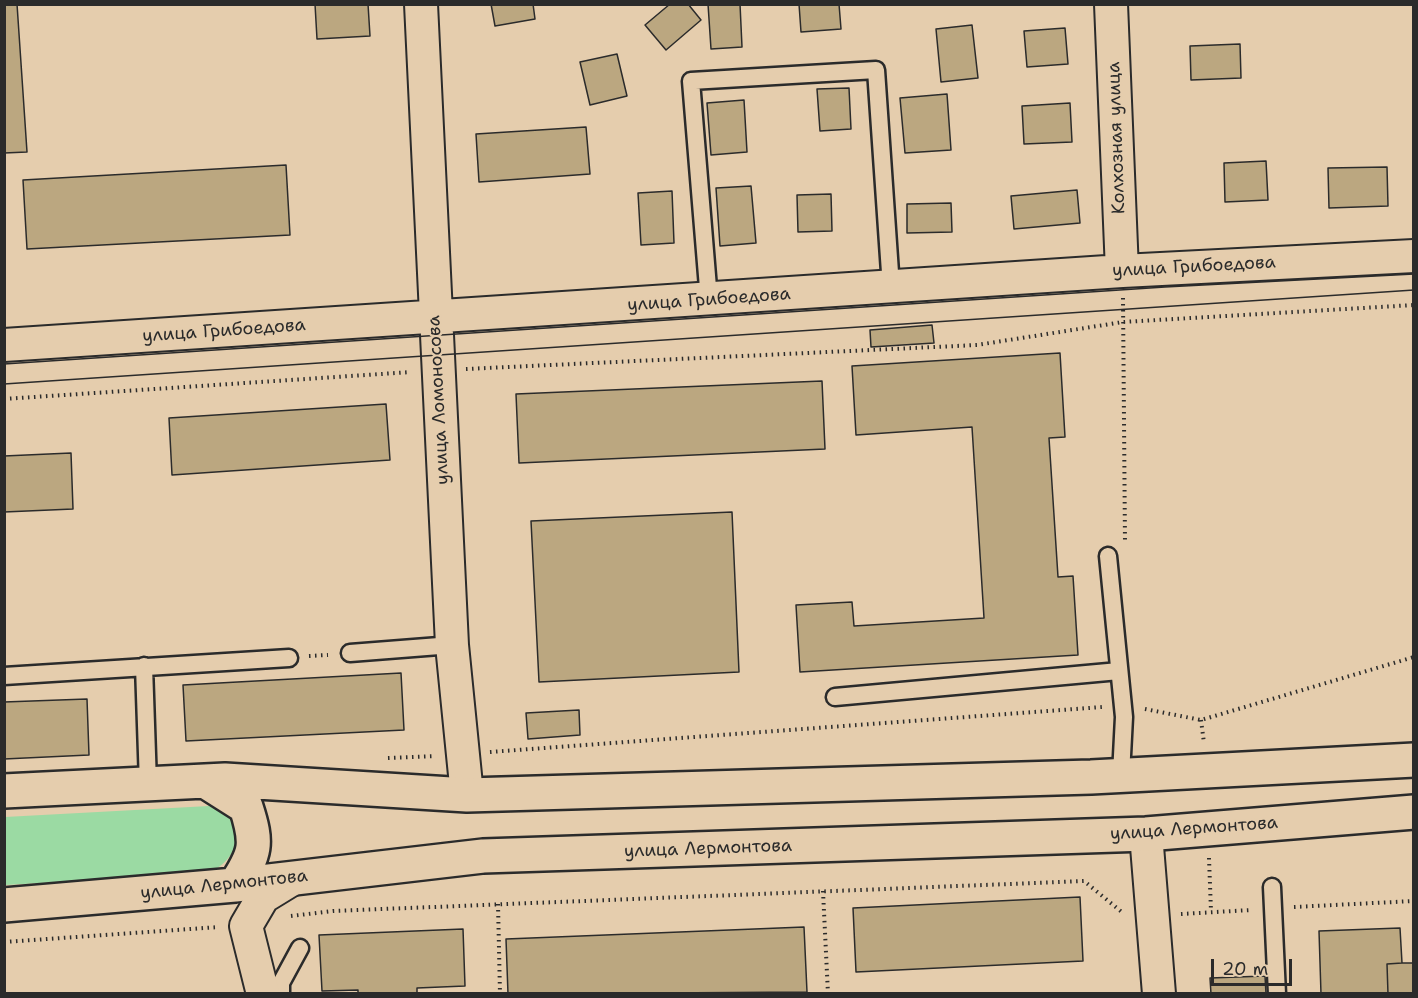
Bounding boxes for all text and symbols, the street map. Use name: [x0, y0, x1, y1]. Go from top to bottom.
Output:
street label: Колхозная улица: [1104, 61, 1130, 215]
street label: улица Грибоедова: [1112, 252, 1276, 282]
street label: улица Грибоедова: [627, 284, 791, 316]
street label: улица Грибоедова: [142, 315, 306, 347]
street label: улица Ломоносова: [424, 315, 454, 485]
street label: улица Лермонтова: [1109, 812, 1279, 846]
street label: улица Лермонтова: [624, 835, 792, 863]
street label: улица Лермонтова: [139, 865, 309, 905]
scale bar: [1214, 947, 1295, 985]
text: 20 m: [1222, 957, 1268, 981]

